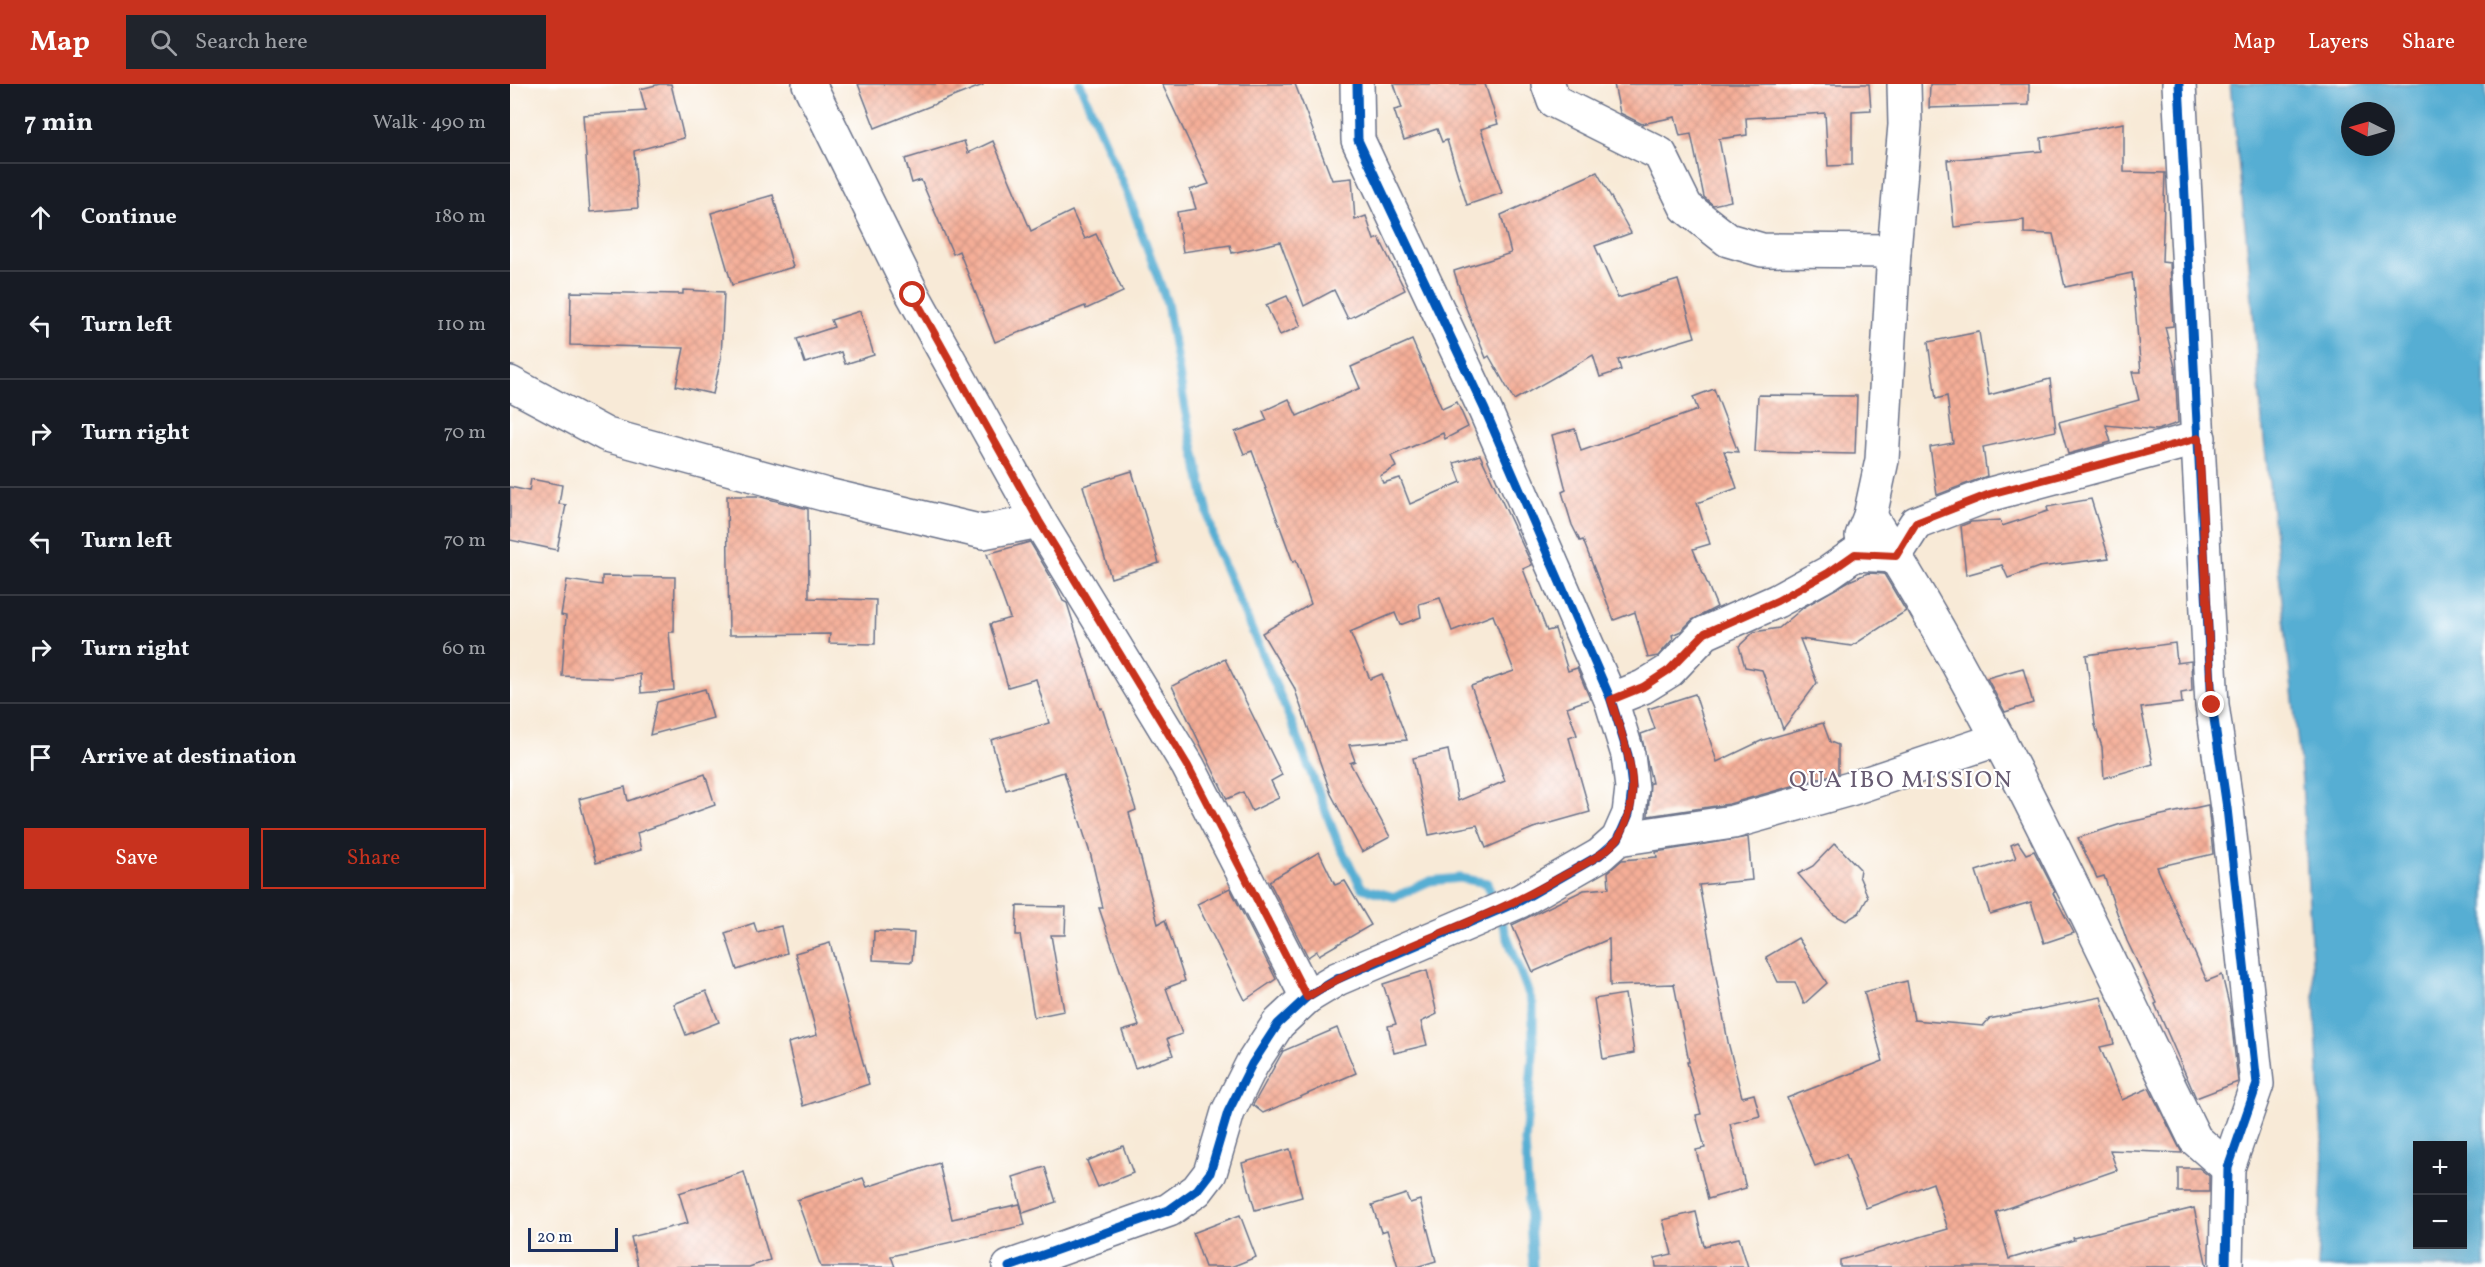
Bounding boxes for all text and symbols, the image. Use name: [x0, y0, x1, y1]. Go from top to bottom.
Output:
search box: [126, 15, 546, 69]
text: Map: [30, 23, 90, 62]
icon: search: [147, 26, 180, 59]
text: Search here: [195, 27, 308, 58]
text: Map: [2233, 28, 2275, 57]
text: Layers: [2308, 28, 2369, 57]
text: Share: [2402, 28, 2455, 57]
north arrow: [2341, 102, 2395, 156]
text: 7 min: [24, 105, 93, 141]
text: Walk · 490 m: [373, 109, 486, 137]
icon: ahead: [24, 201, 57, 234]
text: Continue: [81, 202, 177, 233]
text: 180 m: [434, 203, 486, 231]
route start: [899, 281, 925, 307]
icon: left: [24, 309, 57, 342]
text: Turn left: [81, 310, 172, 341]
text: 110 m: [437, 311, 486, 339]
icon: right: [24, 417, 57, 450]
text: Turn right: [81, 418, 189, 449]
text: 70 m: [443, 419, 486, 447]
icon: left: [24, 525, 57, 558]
text: Turn left: [81, 526, 172, 557]
text: 70 m: [443, 527, 486, 555]
icon: right: [24, 633, 57, 666]
text: Turn right: [81, 634, 189, 665]
text: 60 m: [442, 635, 486, 663]
route end: [2198, 691, 2224, 717]
icon: arrive: [24, 741, 57, 774]
text: Arrive at destination: [81, 742, 297, 773]
district label: QUA IBO MISSION: [1789, 764, 2013, 798]
button: Save: [24, 828, 249, 889]
button: Share: [261, 828, 486, 889]
map controls: [2413, 1141, 2467, 1249]
button: +: [2413, 1141, 2467, 1195]
button: −: [2413, 1195, 2467, 1249]
scale bar: [528, 1225, 618, 1252]
text: 20 m: [537, 1227, 572, 1249]

